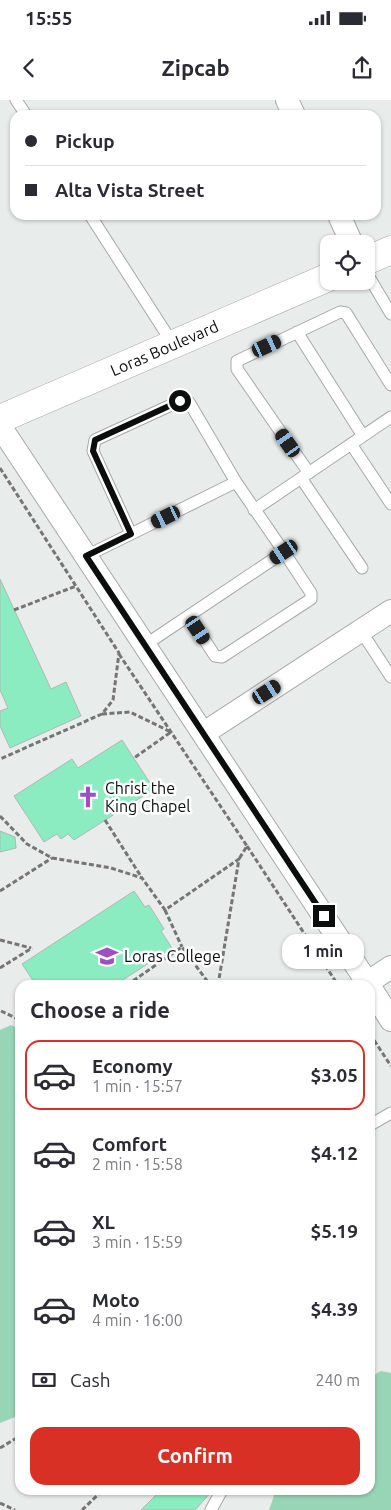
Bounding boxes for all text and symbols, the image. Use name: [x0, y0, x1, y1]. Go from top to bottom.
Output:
text: 15:55: [25, 7, 73, 29]
icon: back: [15, 54, 43, 82]
icon: share: [348, 54, 376, 82]
text: Zipcab: [161, 55, 230, 80]
text: Pickup: [55, 130, 115, 152]
text: Alta Vista Street: [55, 179, 204, 201]
map controls: [320, 235, 375, 290]
button: locate: [320, 235, 375, 290]
street label: Loras Boulevard: [108, 317, 221, 379]
car: [250, 333, 283, 359]
route start: [169, 390, 191, 412]
car: [273, 426, 302, 460]
car: [149, 504, 182, 530]
car: [267, 537, 300, 567]
car: [183, 613, 212, 647]
car: [250, 678, 283, 706]
place label: Christ the King Chapel: [105, 779, 191, 815]
church icon: Christ the King Chapel: [75, 784, 101, 810]
route end: [313, 905, 335, 927]
callout: 1 min: [283, 934, 365, 968]
text: 1 min: [303, 942, 343, 960]
school or university icon: Loras College: [94, 943, 120, 969]
place label: Loras College: [124, 947, 221, 965]
text: Choose a ride: [30, 997, 170, 1022]
icon: car: [32, 1053, 77, 1098]
text: Economy: [92, 1055, 173, 1077]
text: $3.05: [310, 1064, 358, 1086]
text: 1 min · 15:57: [92, 1077, 183, 1095]
icon: car: [32, 1131, 77, 1176]
text: Comfort: [92, 1133, 167, 1155]
text: $4.12: [310, 1142, 358, 1164]
text: 2 min · 15:58: [92, 1155, 183, 1173]
icon: car: [32, 1209, 77, 1254]
text: XL: [92, 1211, 115, 1233]
text: $5.19: [310, 1220, 358, 1242]
text: 3 min · 15:59: [92, 1233, 183, 1251]
icon: car: [32, 1287, 77, 1332]
text: Moto: [92, 1289, 140, 1311]
text: $4.39: [310, 1298, 358, 1320]
text: 4 min · 16:00: [92, 1311, 183, 1329]
icon: cash: [30, 1366, 58, 1394]
text: Cash: [70, 1369, 111, 1391]
text: 240 m: [315, 1371, 360, 1389]
button: Confirm: [30, 1427, 360, 1485]

